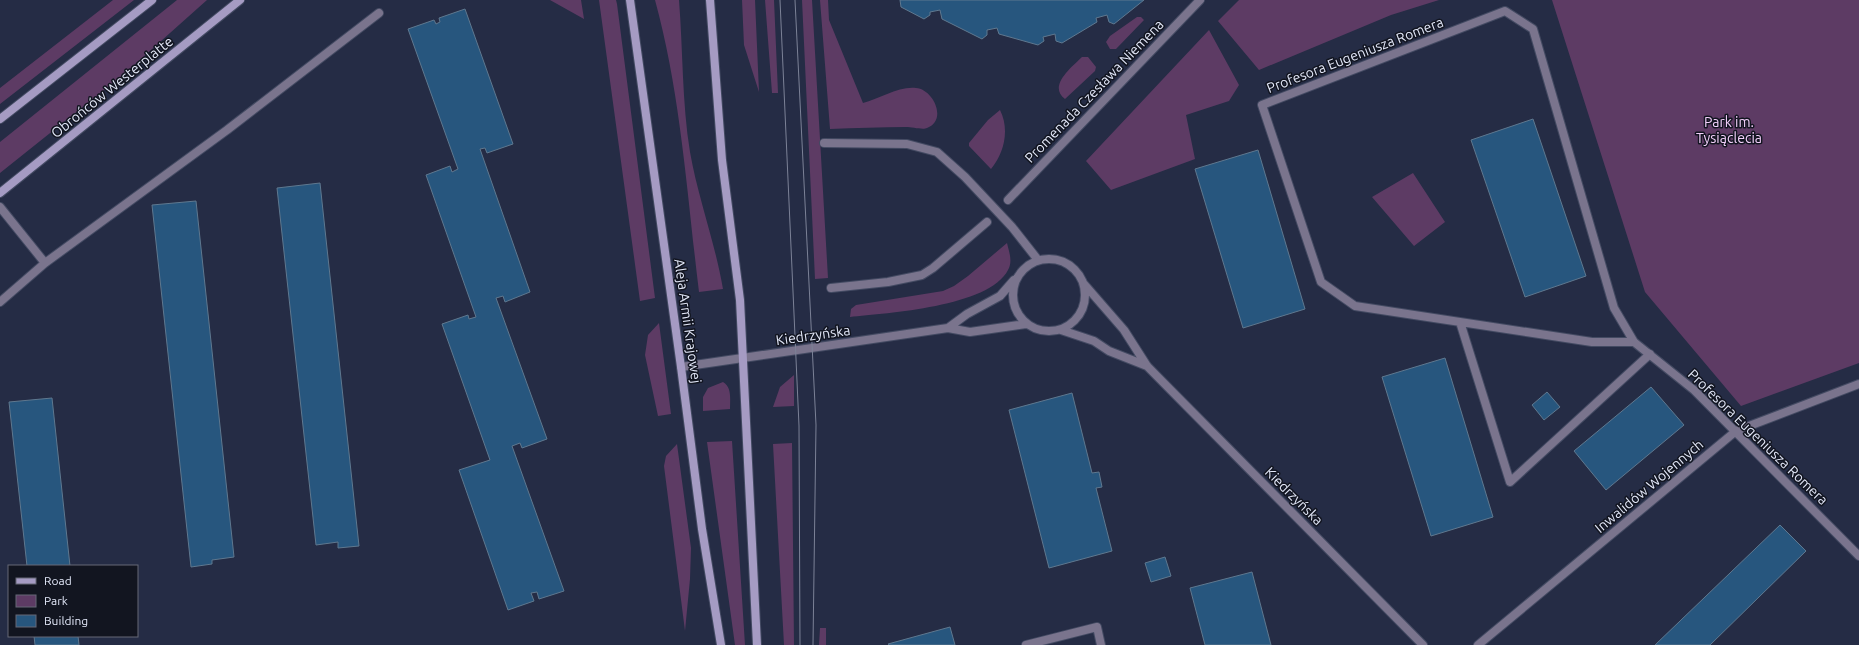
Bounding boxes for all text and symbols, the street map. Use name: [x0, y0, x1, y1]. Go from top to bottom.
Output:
street label: Profesora Eugeniusza Romera: [1264, 14, 1446, 96]
street label: Promenada Czesława Niemena: [1021, 16, 1167, 166]
street label: Obrońców Westerplatte: [48, 33, 176, 141]
park label: Park im. Tysiąclecia: [1696, 114, 1762, 146]
street label: Aleja Armii Krajowej: [671, 258, 705, 384]
street label: Kiedrzyńska: [775, 322, 851, 348]
street label: Profesora Eugeniusza Romera: [1685, 366, 1831, 508]
street label: Inwalidów Wojennych: [1592, 436, 1706, 536]
street label: Kiedrzyńska: [1262, 464, 1326, 528]
legend: [8, 565, 138, 637]
text: Road: [44, 574, 72, 587]
text: Park: [44, 594, 68, 607]
text: Building: [44, 614, 88, 627]

